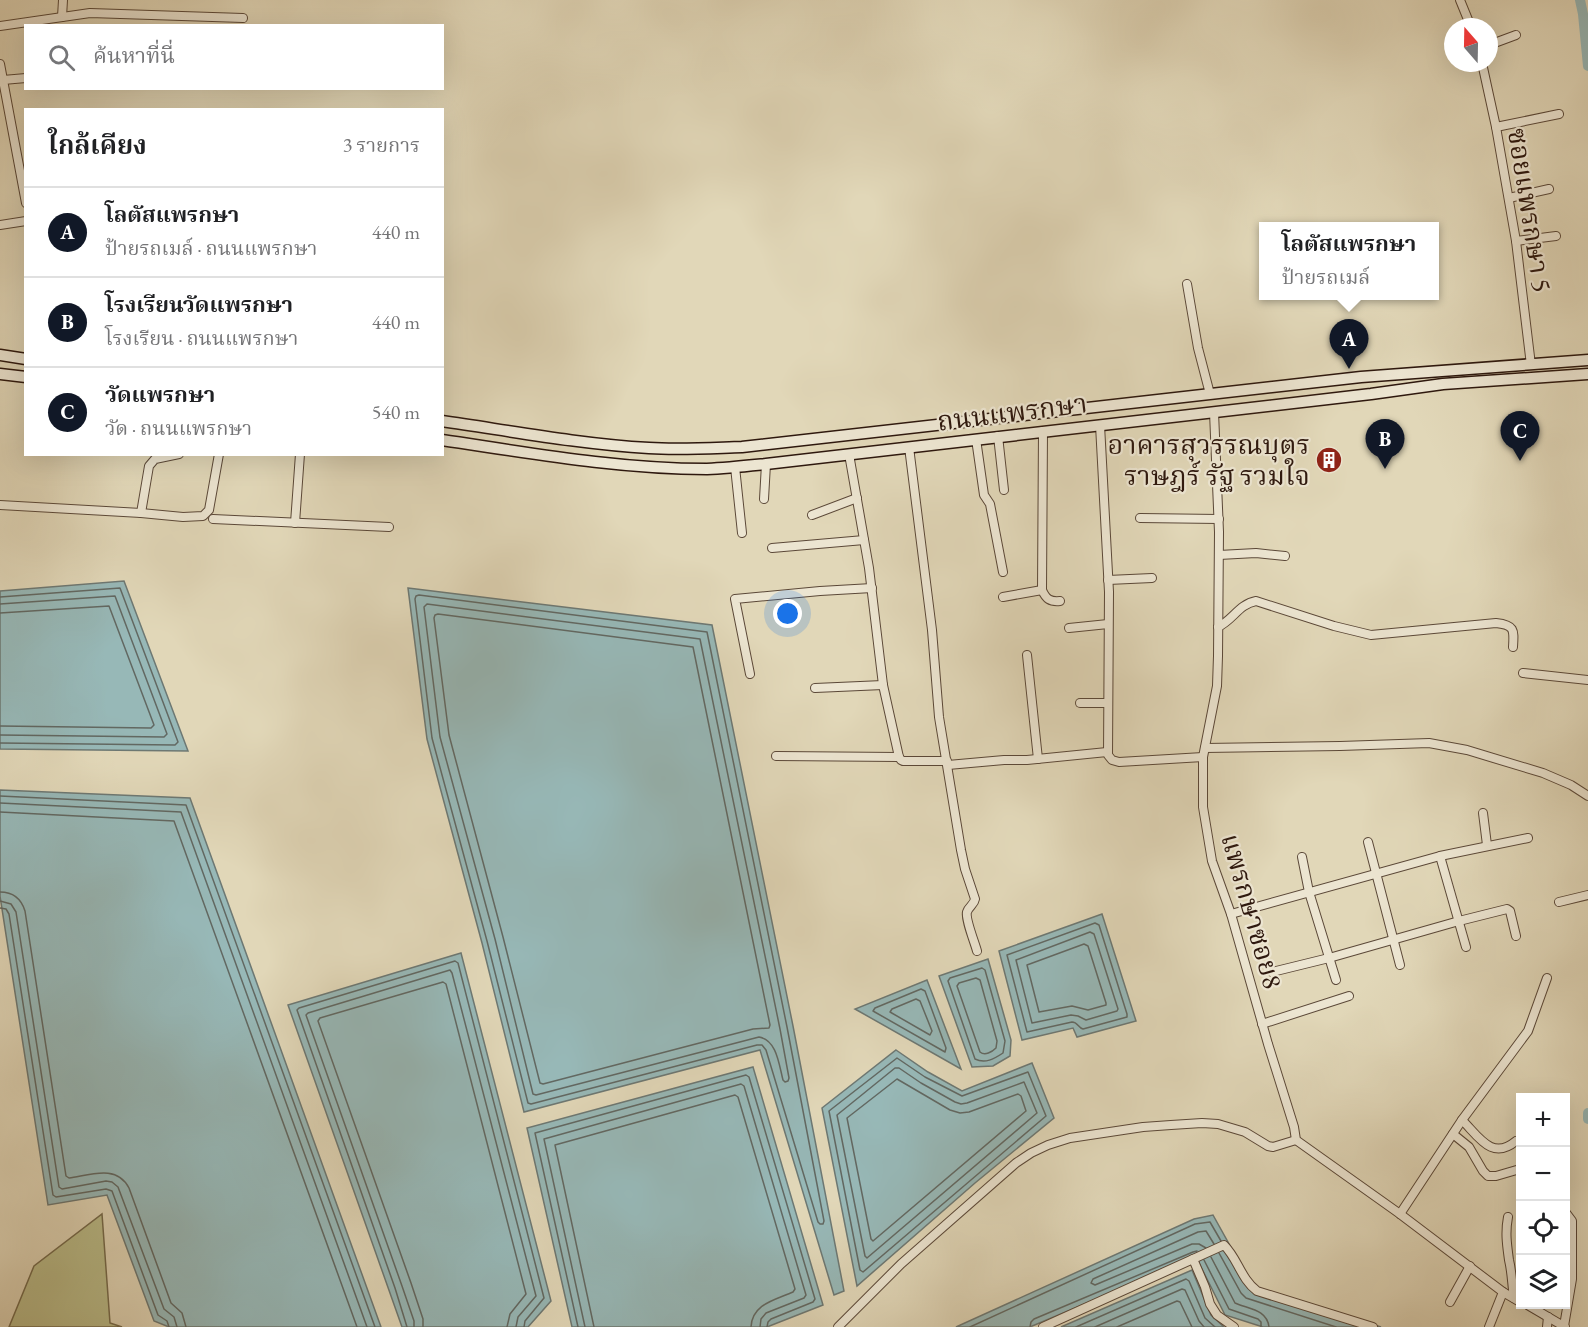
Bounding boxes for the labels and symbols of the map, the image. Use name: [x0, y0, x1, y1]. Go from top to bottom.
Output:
north arrow: [1444, 18, 1498, 72]
street label: ซอยแพรกษา 5: [1500, 126, 1560, 294]
pin: A: [1330, 320, 1368, 369]
street label: ถนนแพรกษา: [935, 385, 1089, 439]
pin: C: [1500, 412, 1540, 461]
pin: B: [1366, 420, 1404, 469]
place label: อาคารสุวรรณบุตร ราษฎร์ รัฐ รวมใจ: [1107, 427, 1310, 493]
building icon: อาคารสุวรรณบุตร ราษฎร์ รัฐ รวมใจ: [1314, 445, 1344, 475]
your location: [773, 599, 802, 628]
street label: แพรกษาซอย8: [1213, 829, 1291, 993]

